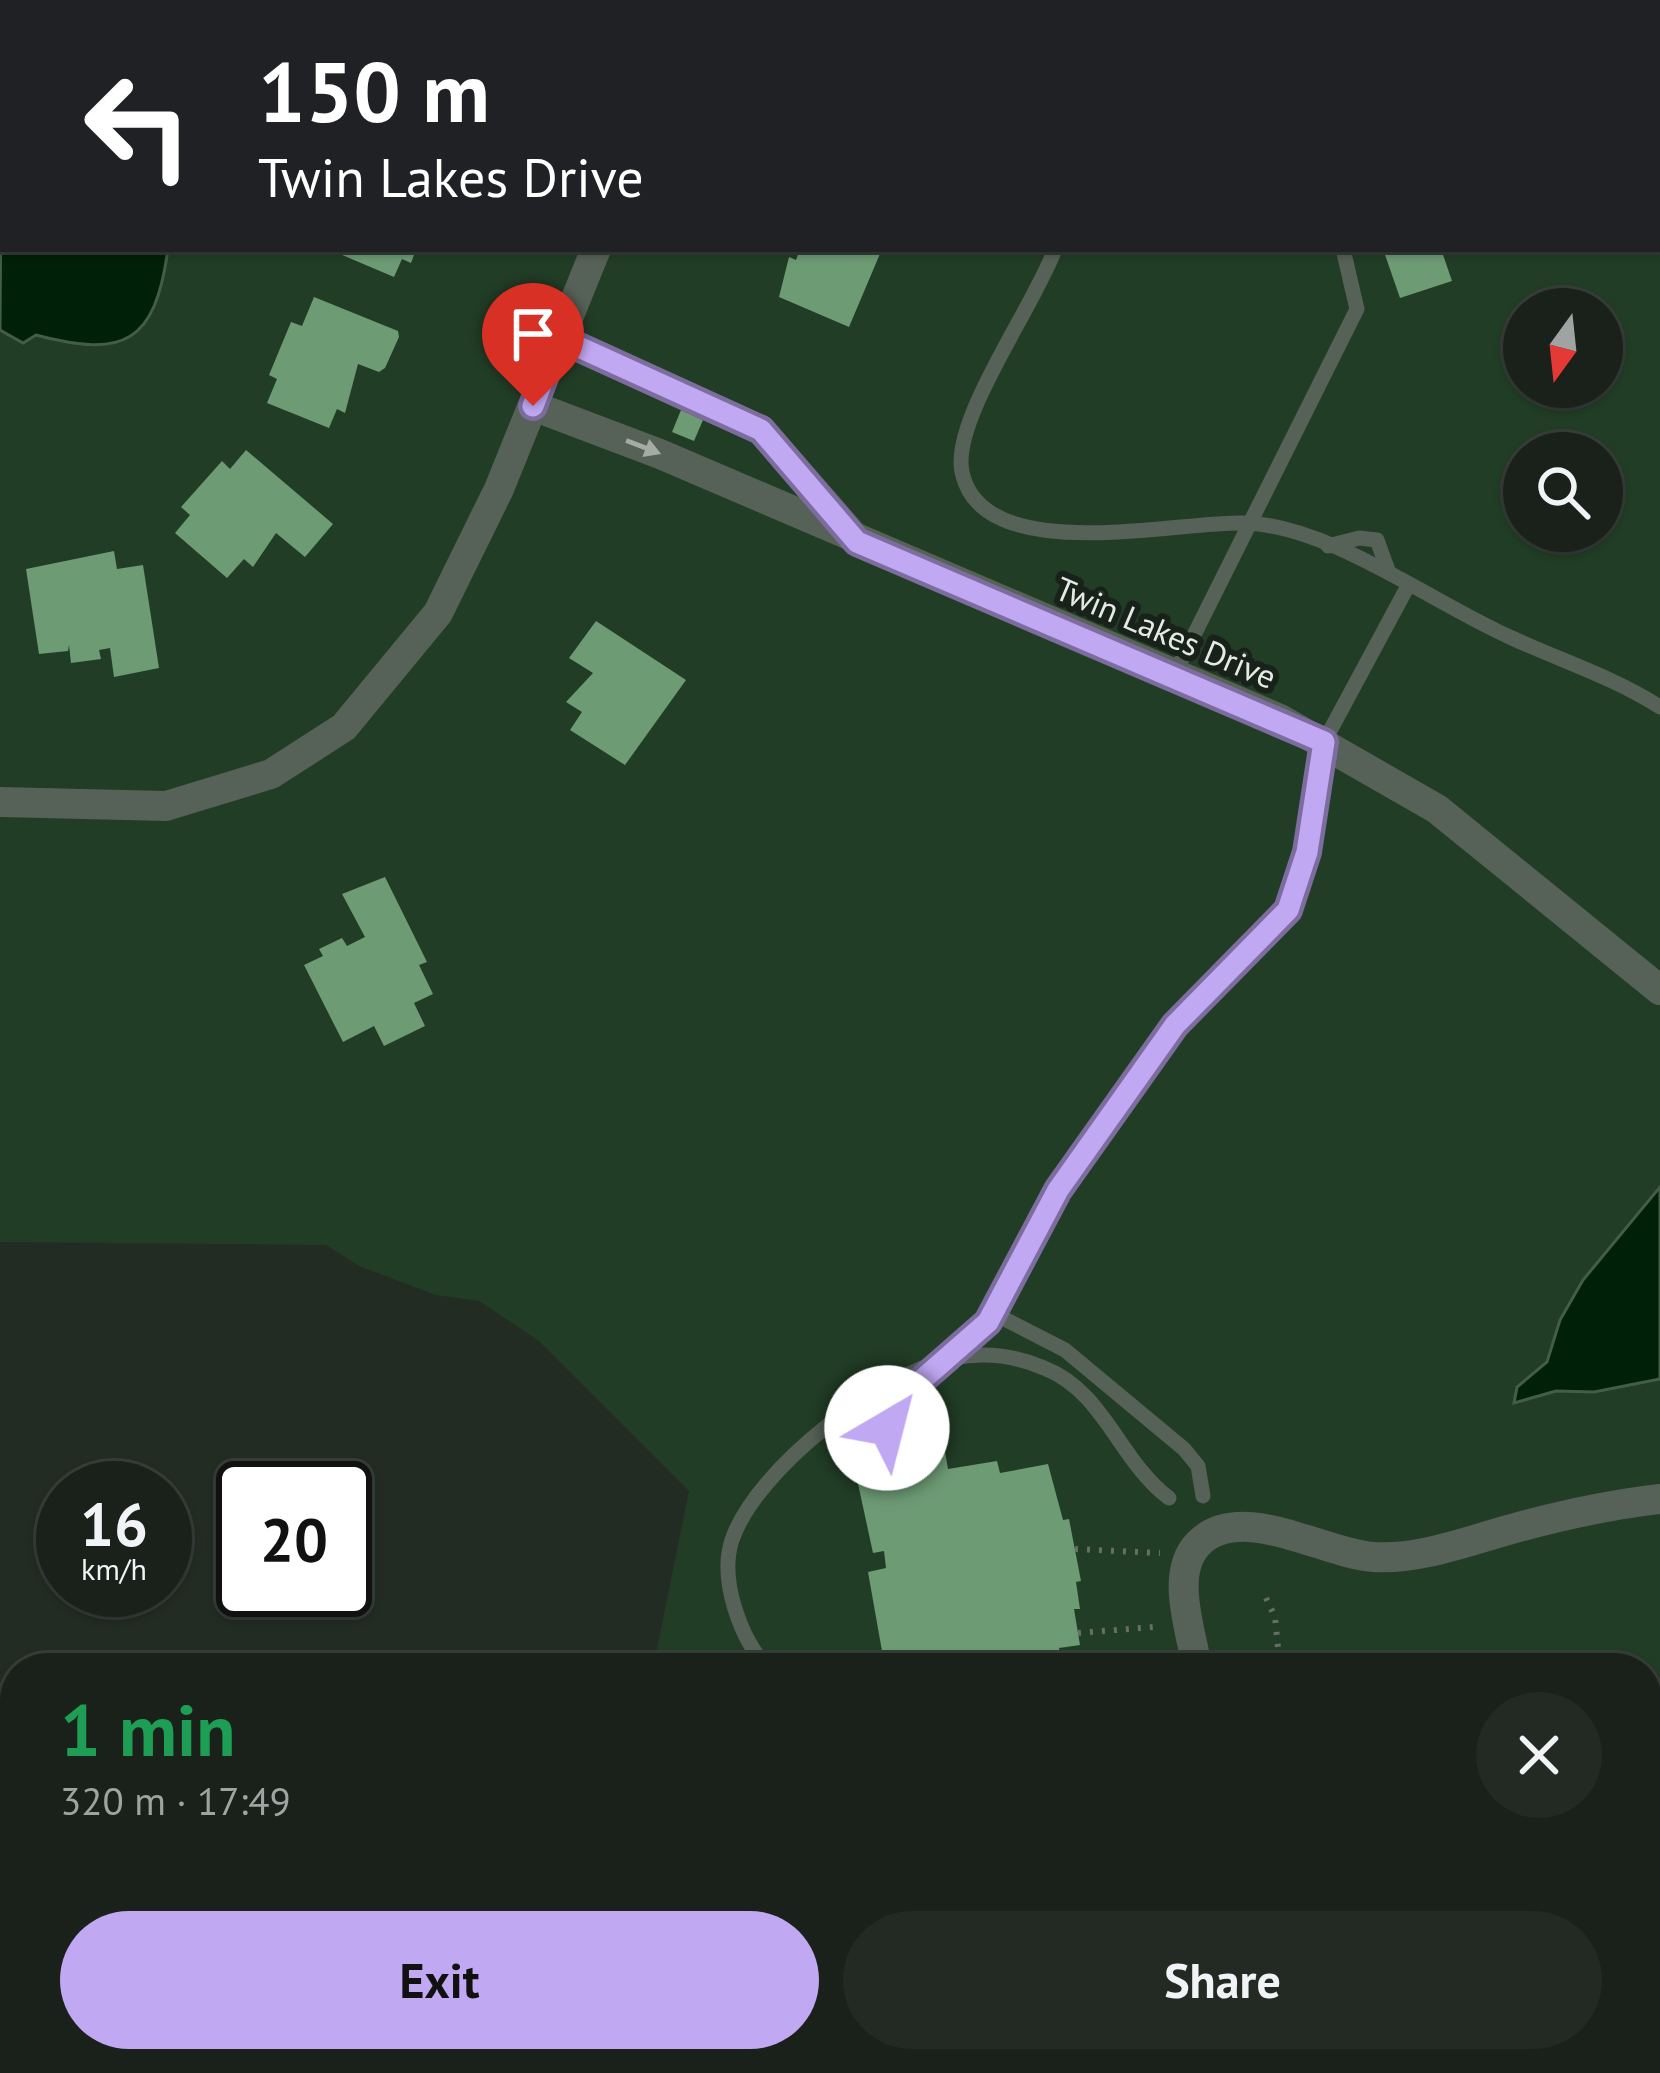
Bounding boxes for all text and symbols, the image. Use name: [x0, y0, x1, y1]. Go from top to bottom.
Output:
text: 150 m: [258, 36, 490, 145]
icon: left: [60, 48, 216, 204]
text: Twin Lakes Drive: [258, 142, 644, 212]
pin: [482, 283, 584, 406]
north arrow: [1503, 288, 1623, 408]
map controls: [1503, 288, 1623, 552]
icon: arrive: [500, 301, 566, 367]
button: search: [1503, 432, 1623, 552]
one-way arrow: [625, 439, 661, 458]
street label: Twin Lakes Drive: [1049, 566, 1283, 698]
position arrow: [824, 1365, 950, 1491]
speed limit sign: 20: [216, 1461, 372, 1617]
text: 16: [80, 1485, 148, 1563]
text: km/h: [81, 1549, 147, 1588]
text: 1 min: [60, 1683, 236, 1776]
button: close: [1476, 1692, 1602, 1818]
text: 320 m · 17:49: [60, 1775, 291, 1826]
button: Exit: [60, 1911, 819, 2049]
button: Share: [843, 1911, 1602, 2049]

